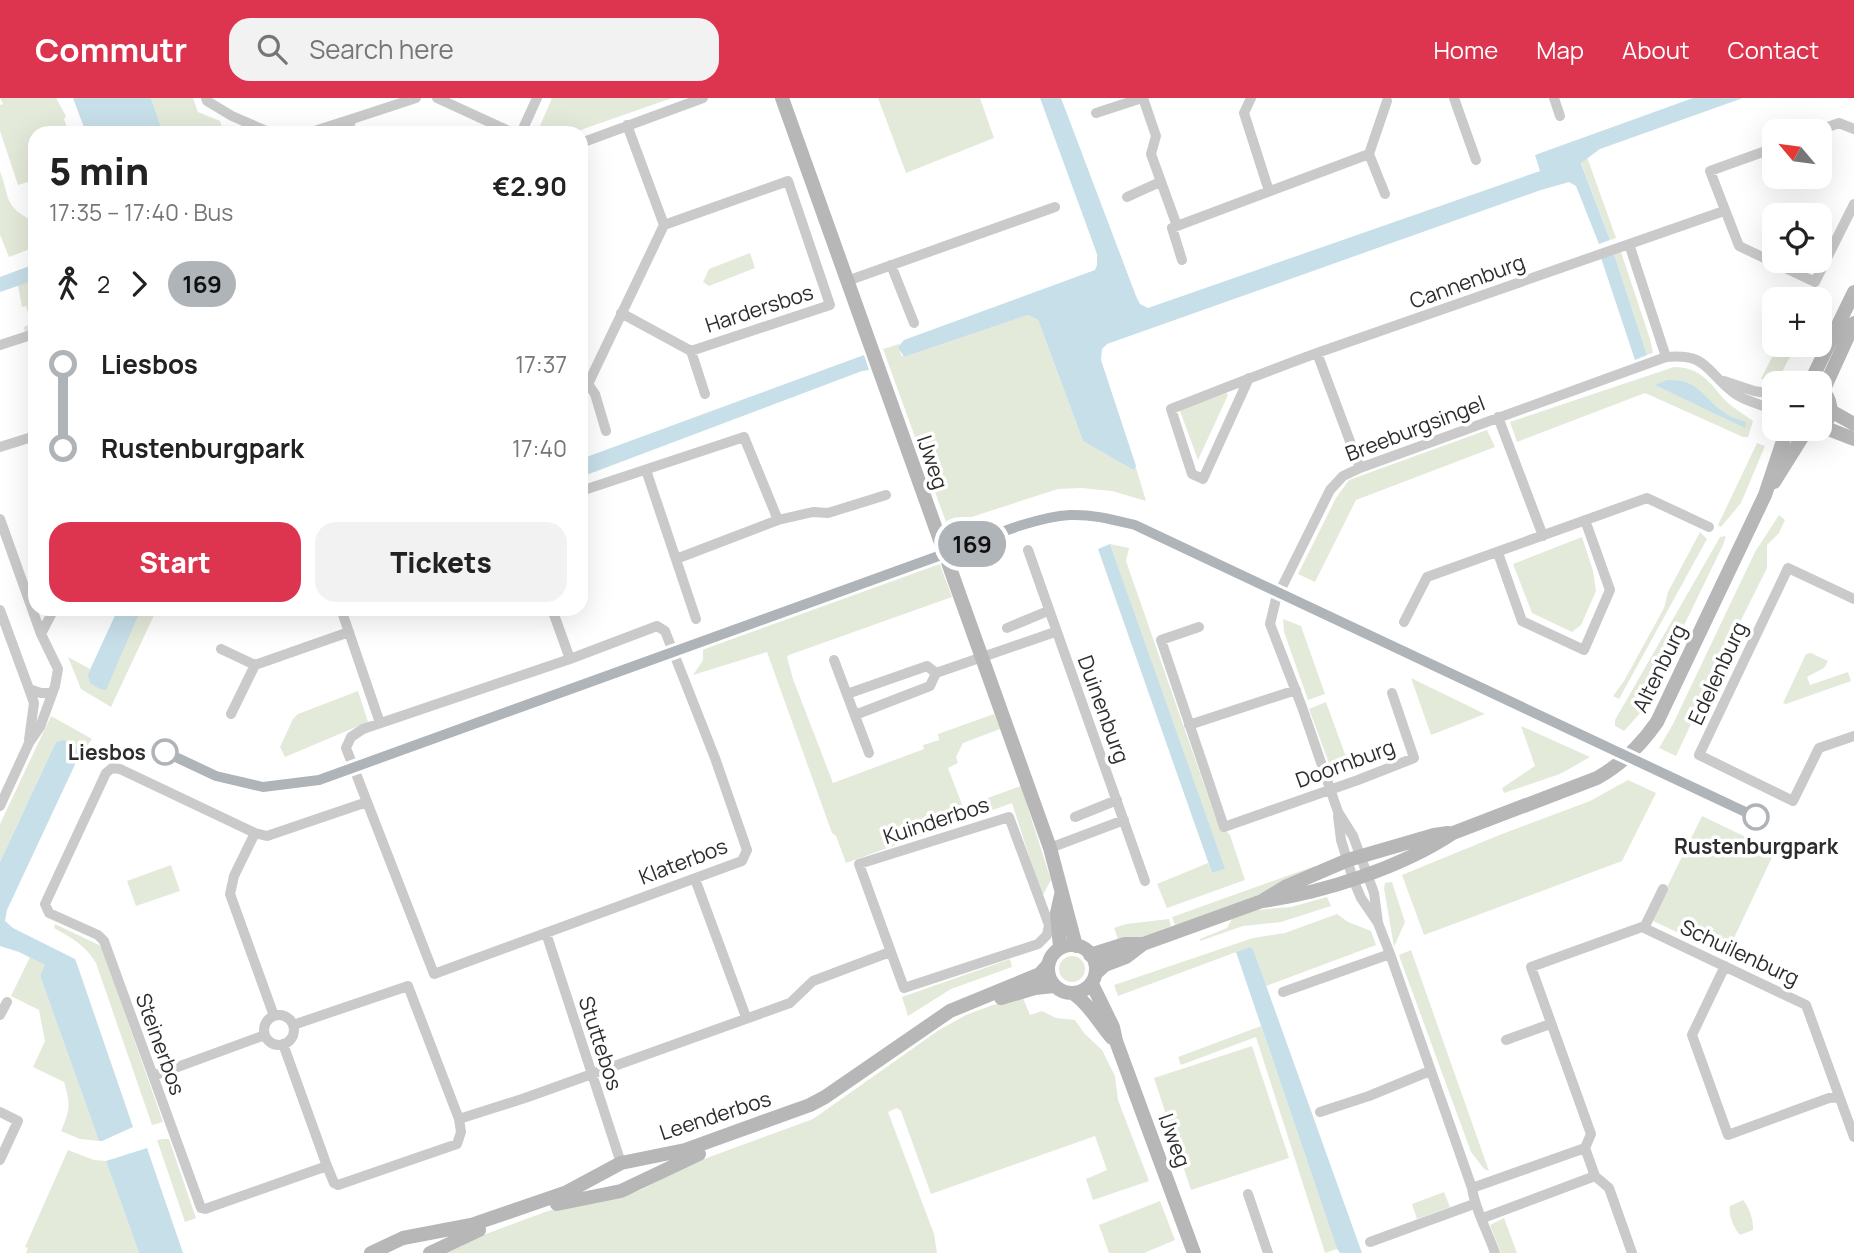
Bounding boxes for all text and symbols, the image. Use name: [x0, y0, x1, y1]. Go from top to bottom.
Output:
search box: [229, 18, 719, 81]
text: Commutr: [35, 27, 187, 72]
icon: search: [253, 30, 291, 68]
text: Search here: [309, 31, 454, 67]
text: Home: [1433, 33, 1498, 66]
text: Map: [1536, 33, 1584, 66]
text: About: [1622, 33, 1690, 66]
text: Contact: [1728, 33, 1819, 66]
north arrow: [1762, 119, 1832, 189]
map controls: [1762, 119, 1832, 441]
text: 5 min: [49, 144, 149, 196]
text: €2.90: [493, 168, 567, 204]
text: 17:35 – 17:40 · Bus: [49, 196, 233, 228]
button: locate: [1762, 203, 1832, 273]
street label: Cannenburg: [1406, 247, 1528, 315]
icon: walk: [49, 265, 87, 303]
icon: forward: [120, 265, 158, 303]
text: 169: [182, 267, 222, 300]
text: 2: [97, 268, 110, 300]
street label: Hardersbos: [701, 277, 817, 339]
button: +: [1762, 287, 1832, 357]
text: Liesbos: [101, 346, 198, 382]
text: 17:37: [515, 348, 567, 380]
button: −: [1762, 371, 1832, 441]
street label: Breeburgsingel: [1341, 389, 1489, 467]
text: Rustenburgpark: [101, 430, 304, 466]
street label: IJweg: [911, 431, 955, 493]
text: 17:40: [512, 432, 567, 464]
line badge: 169: [932, 521, 1012, 567]
button: Start: [49, 522, 301, 602]
button: Tickets: [315, 522, 567, 602]
text: 169: [952, 527, 992, 560]
street label: Edelenburg: [1681, 617, 1753, 729]
street label: Altenburg: [1626, 619, 1692, 717]
street label: Duinenburg: [1072, 651, 1136, 767]
street label: Doornburg: [1292, 732, 1398, 794]
place label: Liesbos: [68, 738, 146, 766]
marker: Liesbos: [152, 739, 178, 765]
street label: Kuinderbos: [880, 790, 992, 850]
marker: Rustenburgpark: [1743, 804, 1769, 830]
street label: Klaterbos: [635, 831, 731, 891]
place label: Rustenburgpark: [1674, 832, 1839, 860]
street label: Schuilenburg: [1676, 912, 1804, 992]
street label: Steinerbos: [130, 989, 192, 1099]
street label: Stuttebos: [573, 992, 629, 1094]
street label: Leenderbos: [656, 1084, 774, 1146]
street label: IJweg: [1152, 1109, 1198, 1171]

